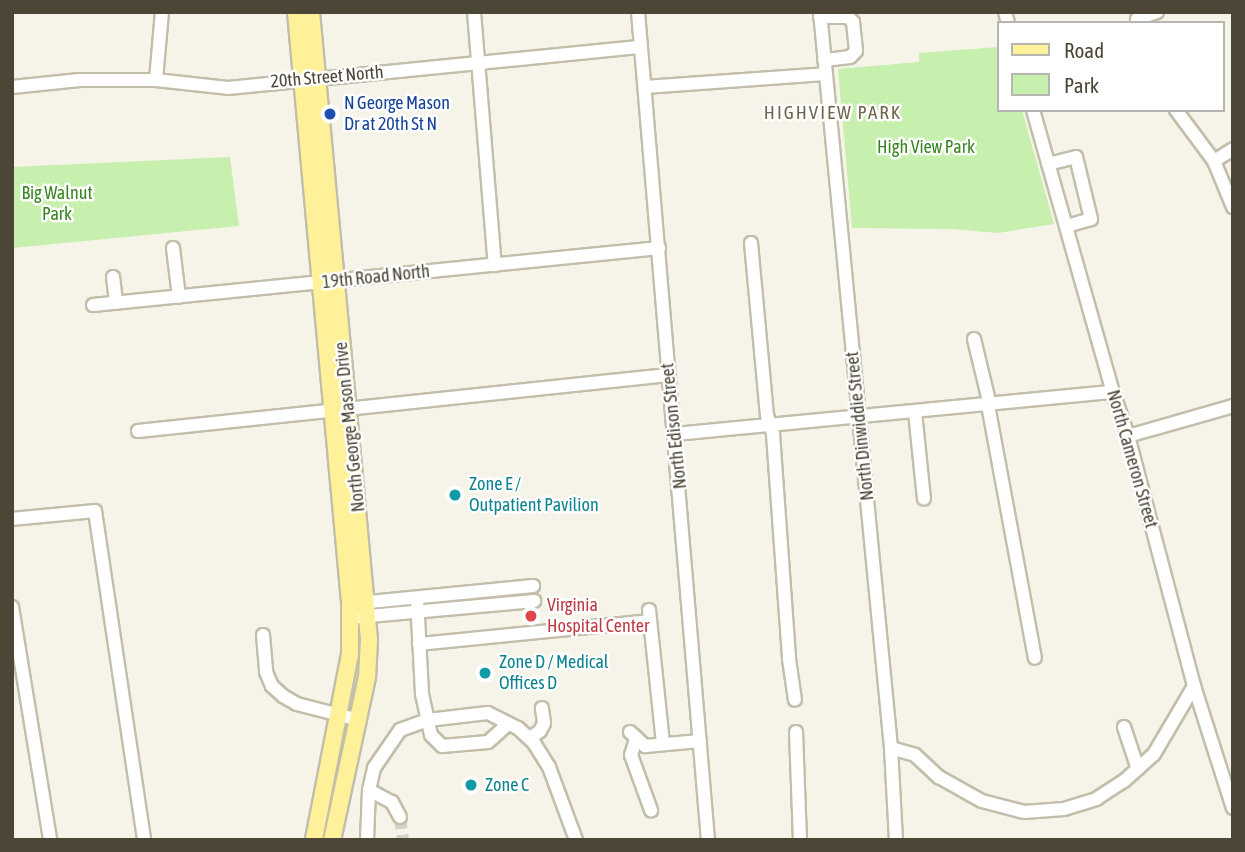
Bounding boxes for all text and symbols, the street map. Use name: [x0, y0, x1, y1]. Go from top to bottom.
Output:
legend: [996, 21, 1224, 112]
text: Road: [1064, 38, 1104, 62]
street label: 20th Street North: [270, 61, 384, 93]
text: Park: [1064, 73, 1099, 97]
place label: N George Mason Dr at 20th St N: [344, 93, 450, 136]
district label: HIGHVIEW PARK: [765, 102, 901, 124]
marker: N George Mason Dr at 20th St N: [322, 106, 338, 122]
park label: High View Park: [877, 136, 975, 158]
park label: Big Walnut Park: [21, 183, 93, 226]
street label: 19th Road North: [321, 261, 431, 293]
street label: North George Mason Drive: [330, 341, 370, 513]
street label: North Dinwiddie Street: [841, 350, 879, 502]
street label: North Edison Street: [657, 362, 691, 490]
street label: North Cameron Street: [1102, 387, 1162, 531]
place label: Zone E / Outpatient Pavilion: [469, 474, 599, 516]
marker: Zone E / Outpatient Pavilion: [447, 487, 463, 503]
place label: Virginia Hospital Center: [547, 595, 649, 638]
marker: Virginia Hospital Center: [521, 606, 541, 626]
place label: Zone D / Medical Offices D: [499, 652, 609, 694]
marker: Zone D / Medical Offices D: [477, 665, 493, 681]
place label: Zone C: [485, 774, 529, 796]
marker: Zone C: [463, 777, 479, 793]

